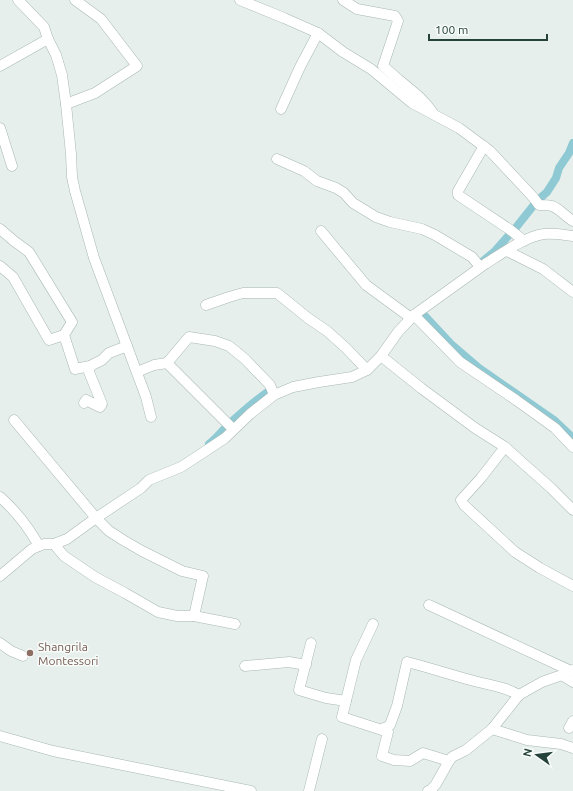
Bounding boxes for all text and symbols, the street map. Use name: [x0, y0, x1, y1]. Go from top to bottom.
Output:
scale bar: [429, 16, 547, 42]
text: 100 m: [435, 23, 468, 36]
place label: Shangrila Montessori: [38, 640, 99, 667]
marker: Shangrila Montessori: [25, 648, 35, 658]
north arrow: [517, 735, 557, 775]
text: N: [520, 747, 534, 758]

